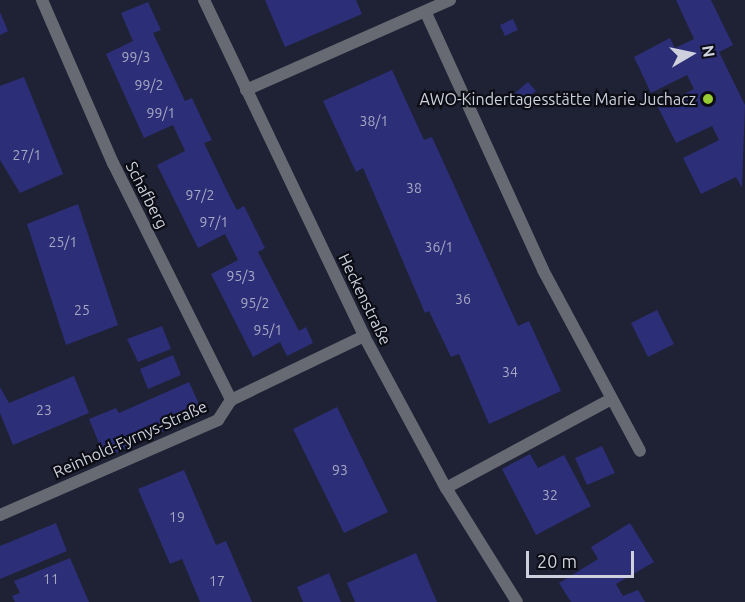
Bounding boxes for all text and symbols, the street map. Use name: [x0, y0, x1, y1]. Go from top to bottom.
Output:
north arrow: [661, 24, 721, 84]
text: N: [699, 44, 719, 58]
house number: 99/3: [122, 49, 150, 65]
house number: 99/2: [135, 77, 163, 93]
place label: AWO-Kindertagesstätte Marie Juchacz: [419, 89, 696, 109]
marker: AWO-Kindertagesstätte Marie Juchacz: [701, 92, 715, 106]
house number: 99/1: [147, 105, 175, 121]
house number: 38/1: [360, 113, 388, 129]
house number: 27/1: [13, 147, 41, 163]
street label: Schafberg: [122, 158, 172, 232]
house number: 38: [406, 180, 422, 196]
house number: 97/2: [186, 187, 214, 203]
house number: 97/1: [200, 214, 228, 230]
house number: 25/1: [49, 234, 77, 250]
house number: 36/1: [425, 239, 453, 255]
street label: Heckenstraße: [335, 250, 395, 348]
house number: 95/3: [227, 268, 255, 284]
house number: 36: [455, 291, 471, 307]
house number: 95/2: [241, 295, 269, 311]
house number: 25: [74, 302, 90, 318]
house number: 95/1: [254, 322, 282, 338]
house number: 34: [502, 364, 518, 380]
street label: Reinhold-Fyrnys-Straße: [50, 396, 210, 482]
house number: 23: [36, 402, 52, 418]
house number: 93: [332, 462, 348, 478]
house number: 32: [542, 487, 558, 503]
house number: 19: [169, 509, 185, 525]
scale bar: [529, 539, 637, 577]
text: 20 m: [537, 551, 577, 571]
house number: 11: [43, 571, 59, 587]
house number: 17: [209, 573, 225, 589]

